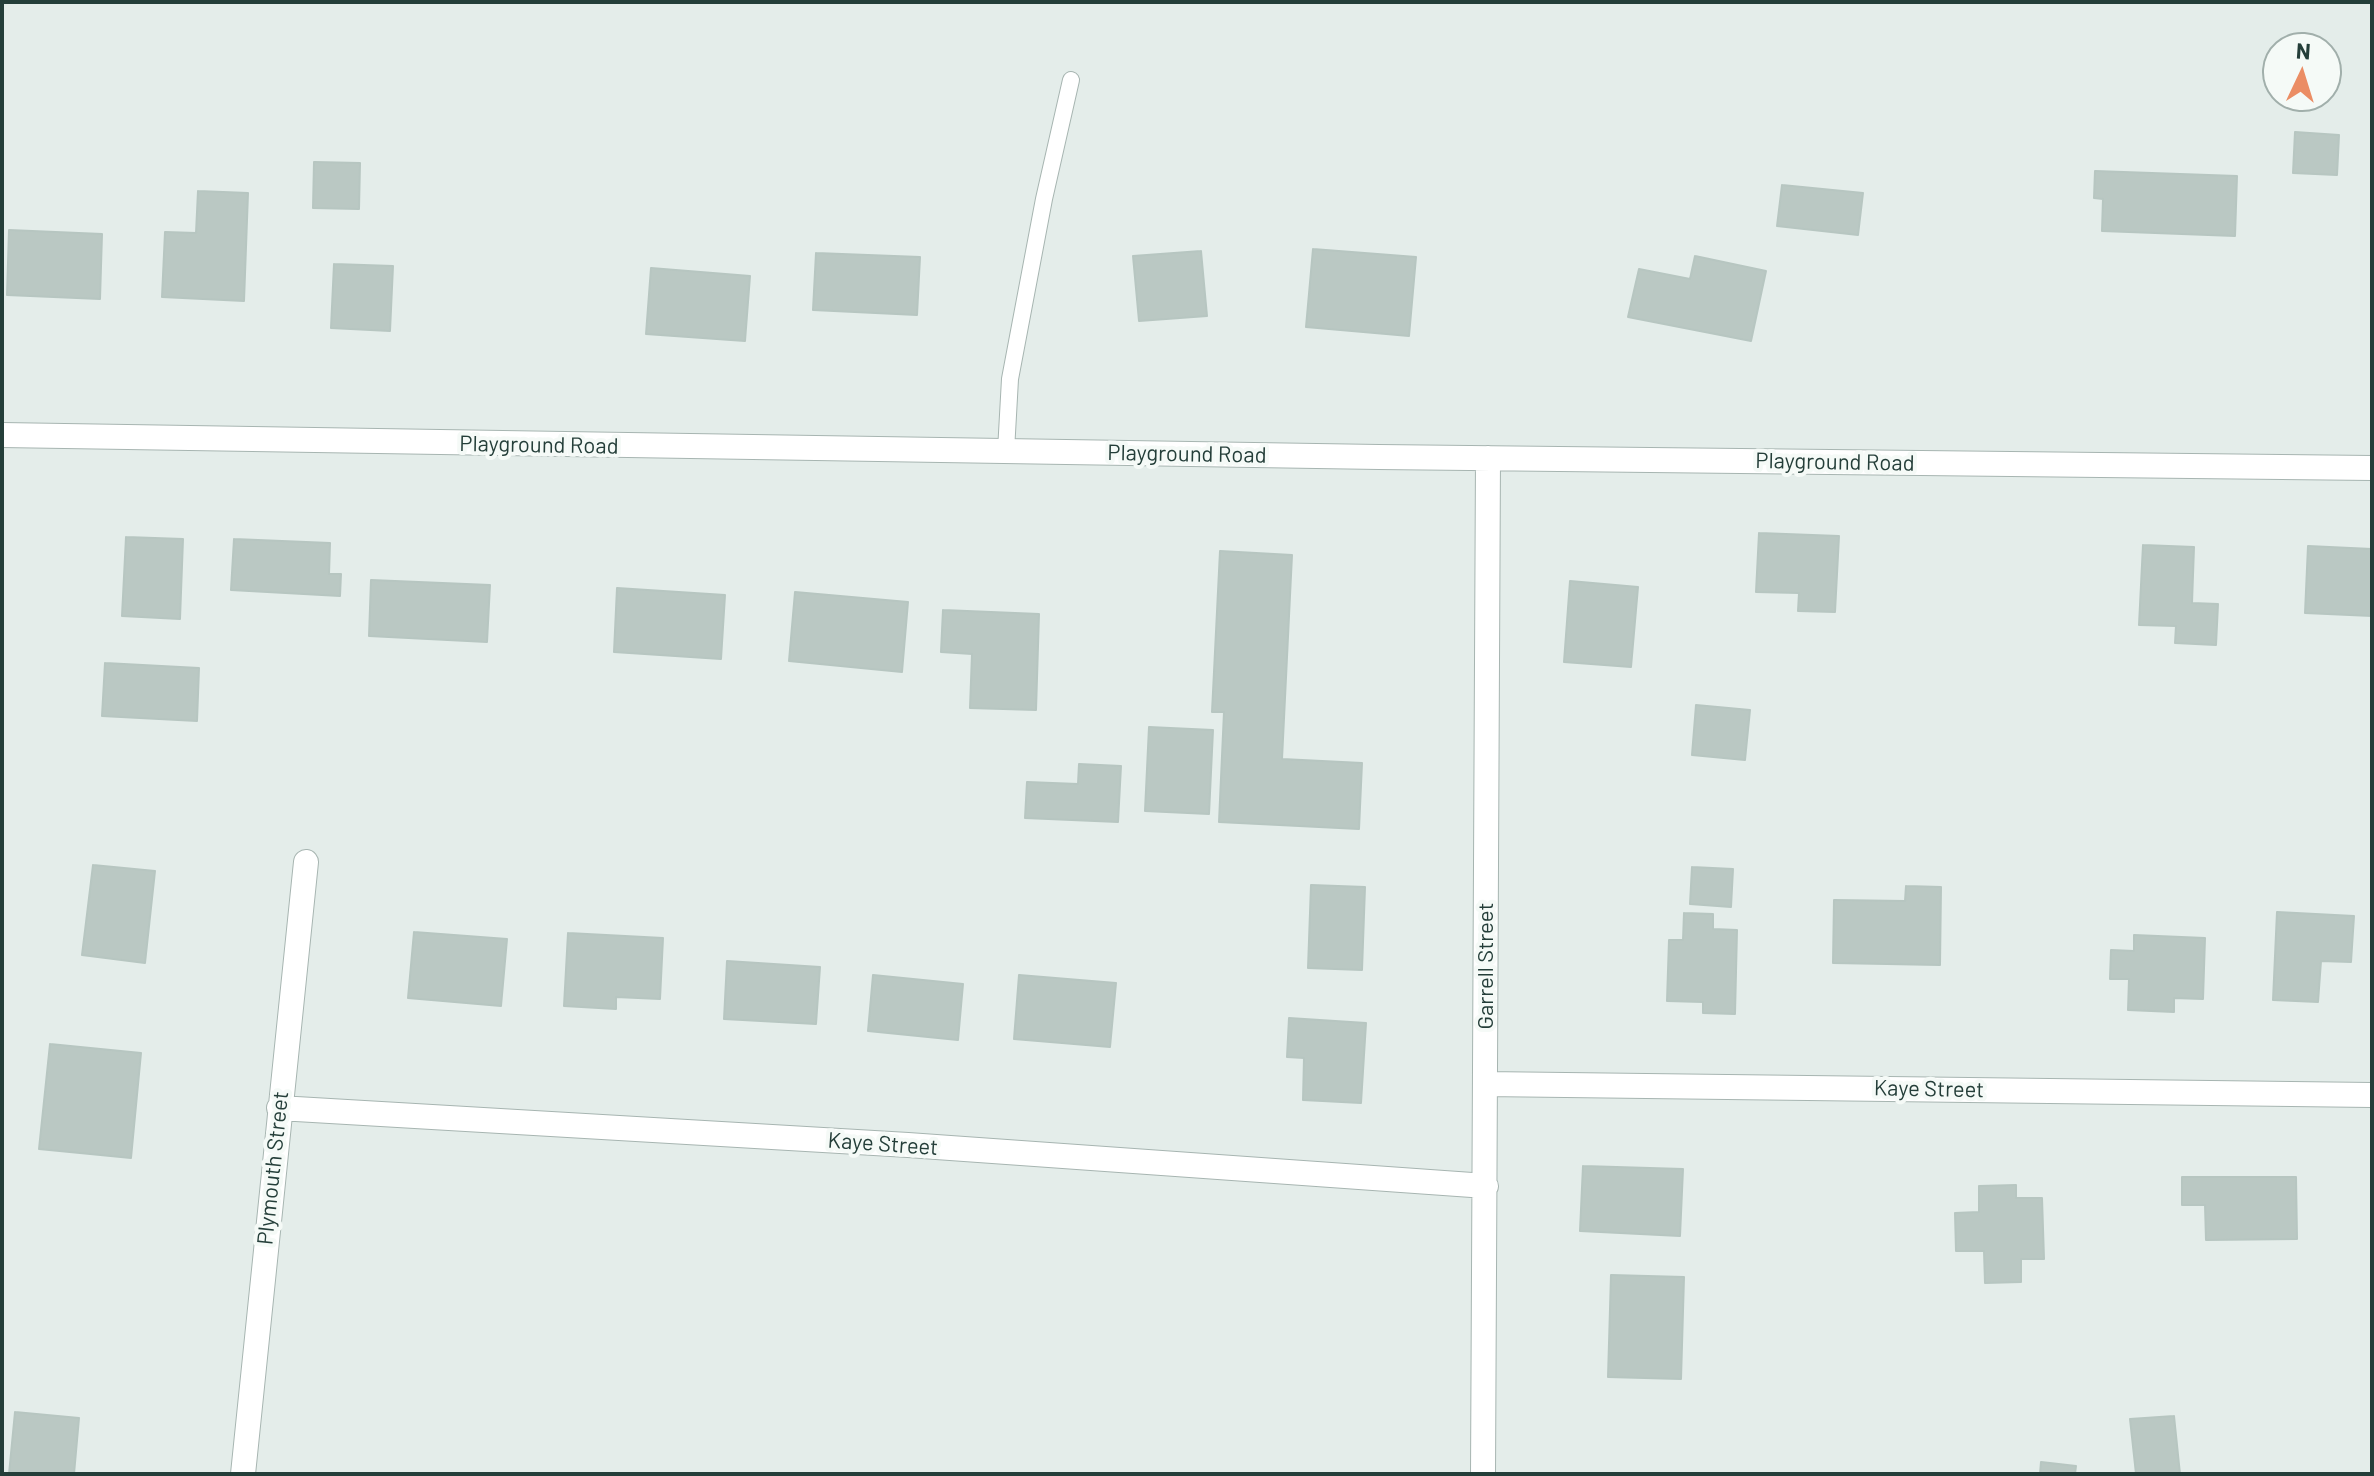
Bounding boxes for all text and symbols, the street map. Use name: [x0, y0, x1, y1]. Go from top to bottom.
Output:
north arrow: [2262, 32, 2342, 112]
text: N: [2295, 37, 2312, 64]
street label: Playground Road: [459, 430, 619, 460]
street label: Playground Road: [1107, 439, 1267, 469]
street label: Playground Road: [1755, 447, 1915, 477]
street label: Garrell Street: [1473, 903, 1499, 1029]
street label: Kaye Street: [1874, 1075, 1984, 1103]
street label: Plymouth Street: [252, 1090, 294, 1246]
street label: Kaye Street: [827, 1127, 939, 1161]

